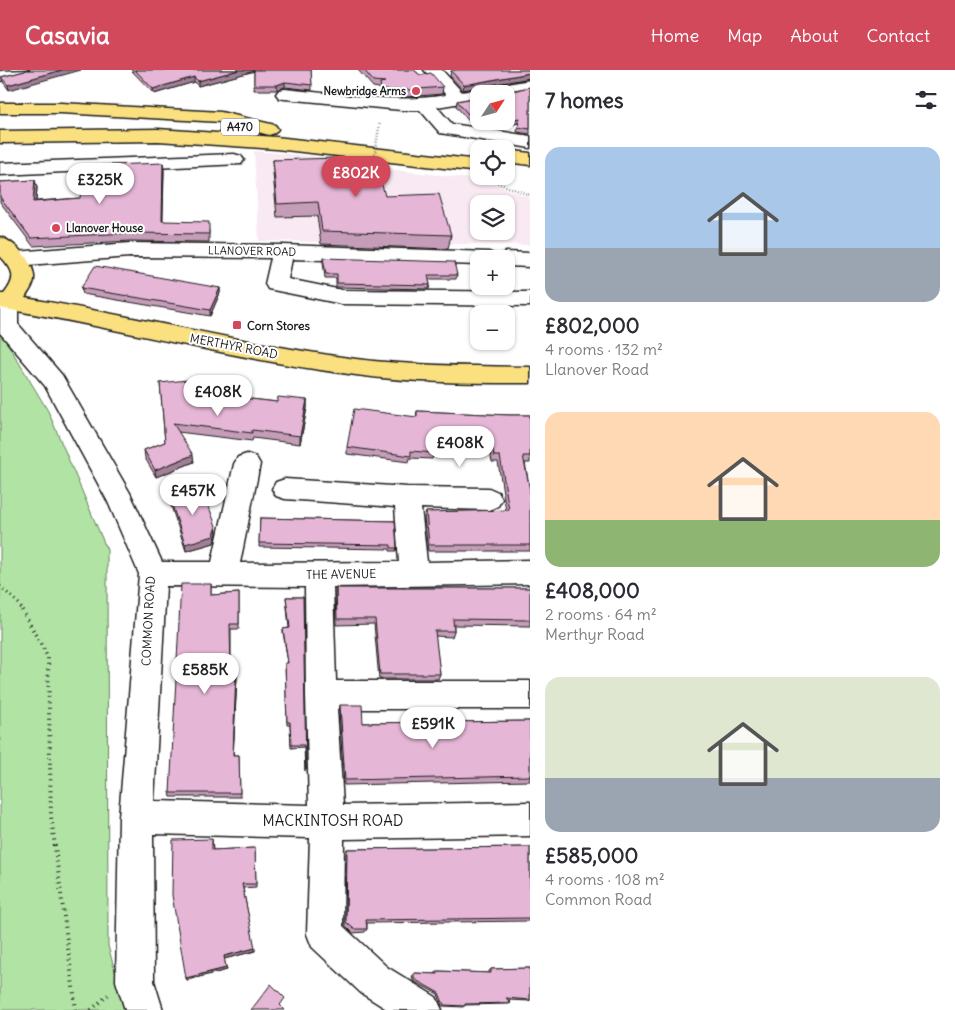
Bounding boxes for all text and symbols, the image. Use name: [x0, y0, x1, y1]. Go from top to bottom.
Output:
text: Casavia: [25, 20, 110, 50]
text: Home: [651, 24, 699, 47]
text: Map: [727, 24, 762, 47]
text: About: [790, 24, 838, 47]
text: Contact: [866, 24, 930, 47]
place label: Newbridge Arms: [324, 84, 406, 99]
marker: Newbridge Arms: [410, 85, 422, 97]
north arrow: [470, 85, 515, 130]
map controls: [470, 85, 515, 350]
icon: filters: [912, 86, 940, 114]
text: 7 homes: [545, 87, 624, 114]
road number: A470: [221, 118, 259, 136]
button: locate: [470, 140, 515, 185]
pin: £802K: [321, 156, 391, 198]
pin: £325K: [65, 162, 135, 205]
text: £802K: [333, 162, 379, 182]
text: £325K: [77, 169, 123, 189]
icon: home: [698, 179, 788, 269]
button: layers: [470, 195, 515, 240]
place label: Llanover House: [66, 221, 143, 235]
marker: Llanover House: [50, 222, 62, 234]
street label: LLANOVER ROAD: [208, 243, 296, 259]
button: +: [470, 250, 515, 295]
button: −: [470, 305, 515, 350]
text: £802,000: [545, 312, 640, 339]
place label: Corn Stores: [247, 318, 310, 333]
marker: Corn Stores: [231, 319, 243, 331]
street label: MERTHYR ROAD: [189, 330, 279, 362]
text: 4 rooms · 132 m²: [545, 339, 663, 359]
text: Llanover Road: [545, 359, 649, 379]
pin: £408K: [183, 374, 253, 417]
text: £408K: [194, 381, 242, 401]
pin: £408K: [425, 426, 495, 468]
text: £408K: [436, 432, 484, 452]
icon: home: [698, 444, 788, 534]
pin: £457K: [158, 474, 228, 516]
text: £457K: [171, 480, 215, 500]
street label: THE AVENUE: [306, 566, 376, 582]
street label: COMMON ROAD: [138, 576, 158, 666]
text: £408,000: [545, 577, 640, 604]
text: 2 rooms · 64 m²: [545, 604, 657, 624]
text: Merthyr Road: [545, 624, 645, 644]
pin: £585K: [170, 652, 240, 695]
text: £585K: [182, 659, 228, 679]
pin: £591K: [398, 706, 468, 749]
icon: home: [698, 709, 788, 799]
text: £591K: [411, 713, 455, 733]
street label: MACKINTOSH ROAD: [263, 811, 403, 830]
text: £585,000: [545, 842, 638, 869]
text: 4 rooms · 108 m²: [545, 869, 665, 889]
text: Common Road: [545, 889, 652, 909]

